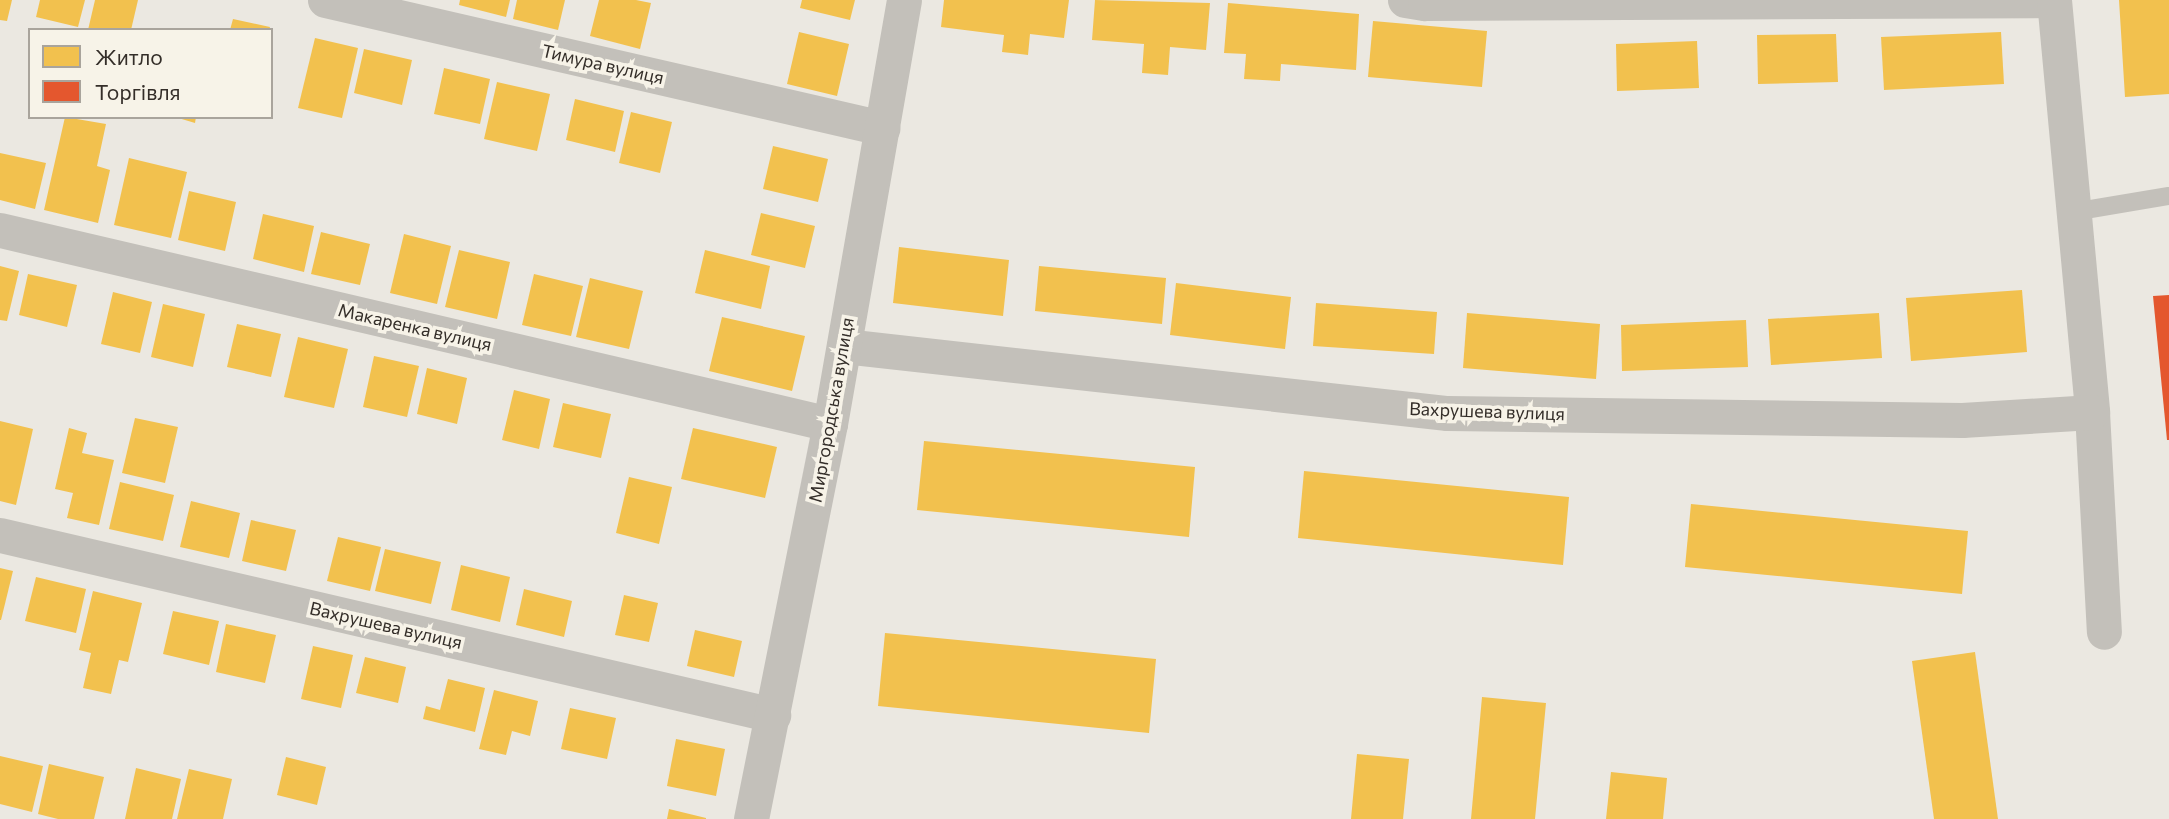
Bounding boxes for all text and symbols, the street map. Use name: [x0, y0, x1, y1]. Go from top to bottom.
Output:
legend: [28, 28, 273, 119]
street label: Тимура вулиця: [540, 39, 666, 89]
text: Житло: [95, 44, 163, 69]
text: Торгівля: [95, 79, 181, 104]
street label: Макаренка вулиця: [336, 299, 494, 355]
street label: Миргородська вулиця: [804, 316, 858, 504]
street label: Вахрушева вулиця: [1409, 397, 1565, 425]
street label: Вахрушева вулиця: [308, 597, 464, 653]

